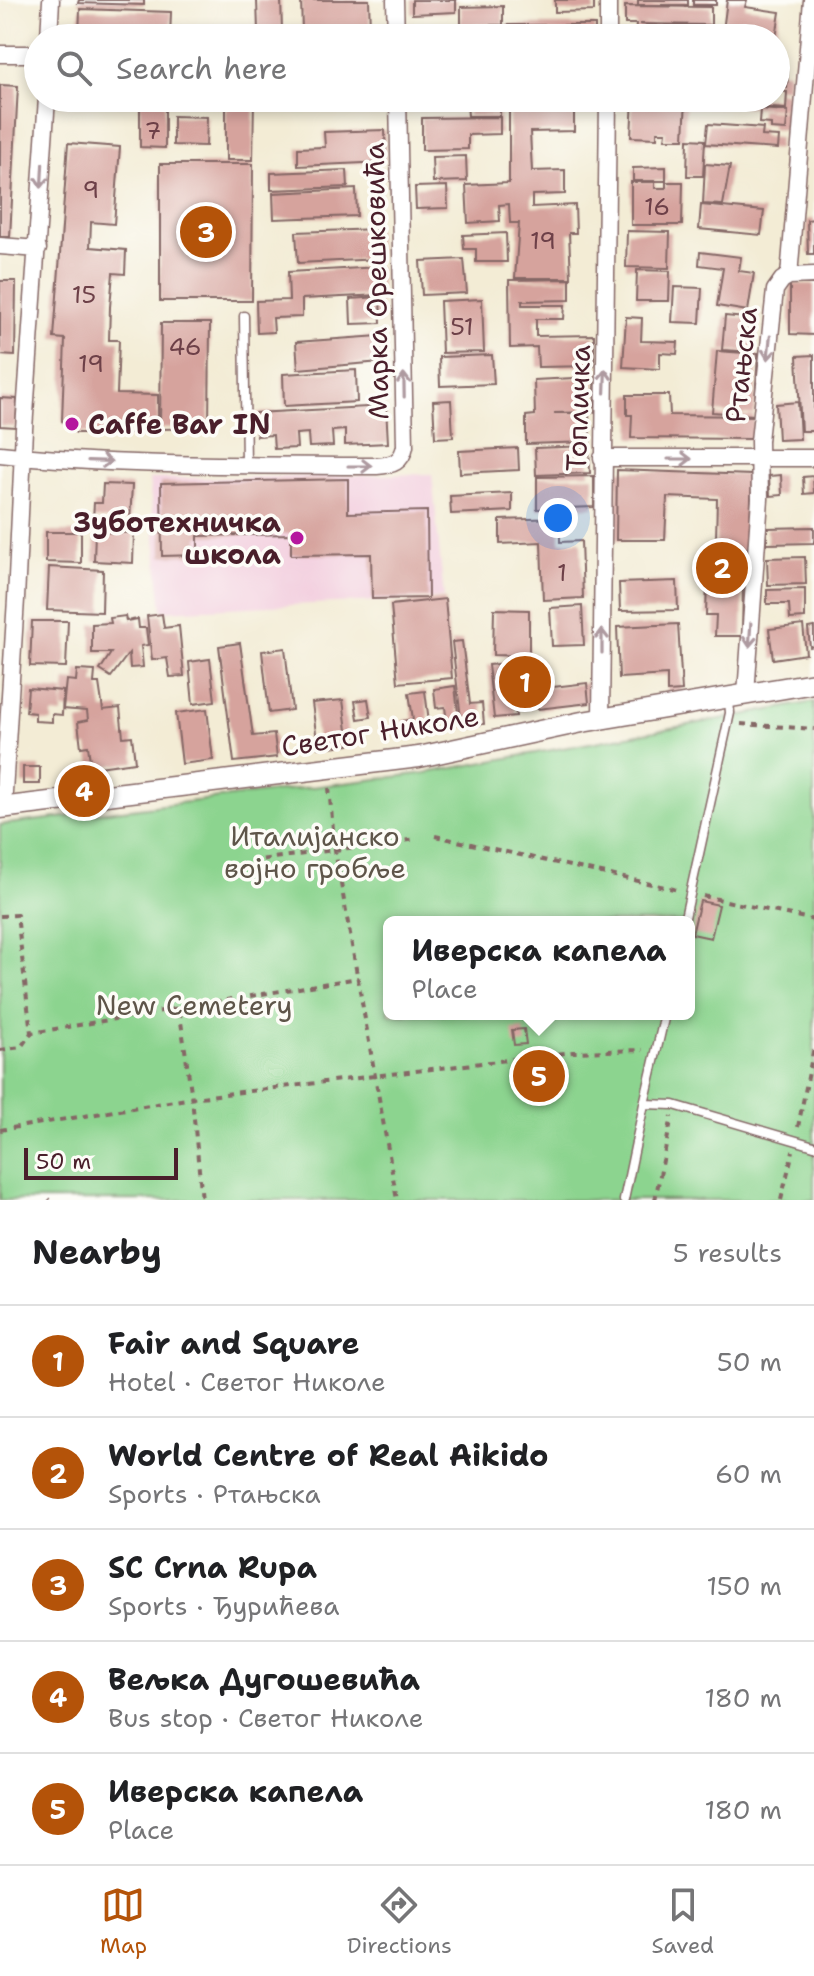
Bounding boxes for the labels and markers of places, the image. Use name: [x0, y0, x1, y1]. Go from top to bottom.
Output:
pin: 3: [180, 202, 232, 262]
place label: Caffe Bar IN: [88, 405, 271, 443]
marker: Caffe Bar IN: [63, 415, 81, 433]
place label: Зуботехничка школа: [74, 503, 281, 573]
marker: Зуботехничка школа: [288, 529, 306, 547]
pin: 2: [696, 538, 748, 598]
pin: 1: [499, 652, 551, 712]
pin: 4: [58, 761, 110, 821]
pin: 5: [513, 1046, 565, 1106]

